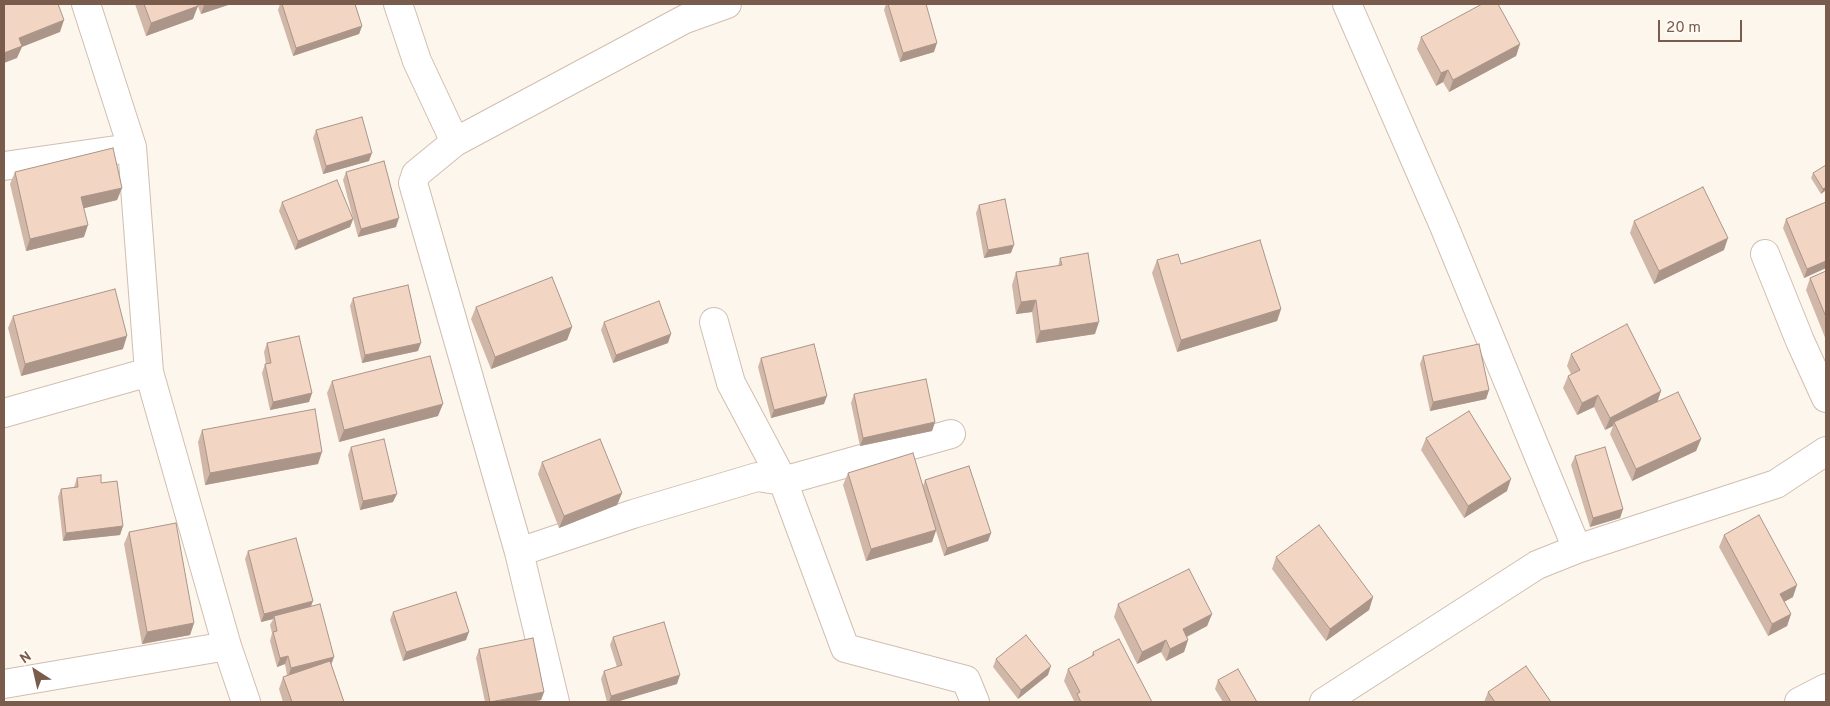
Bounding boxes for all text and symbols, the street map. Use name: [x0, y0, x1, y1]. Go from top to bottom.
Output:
scale bar: [1660, 10, 1744, 42]
text: 20 m: [1666, 19, 1701, 38]
north arrow: [10, 646, 60, 696]
text: N: [17, 648, 35, 668]

